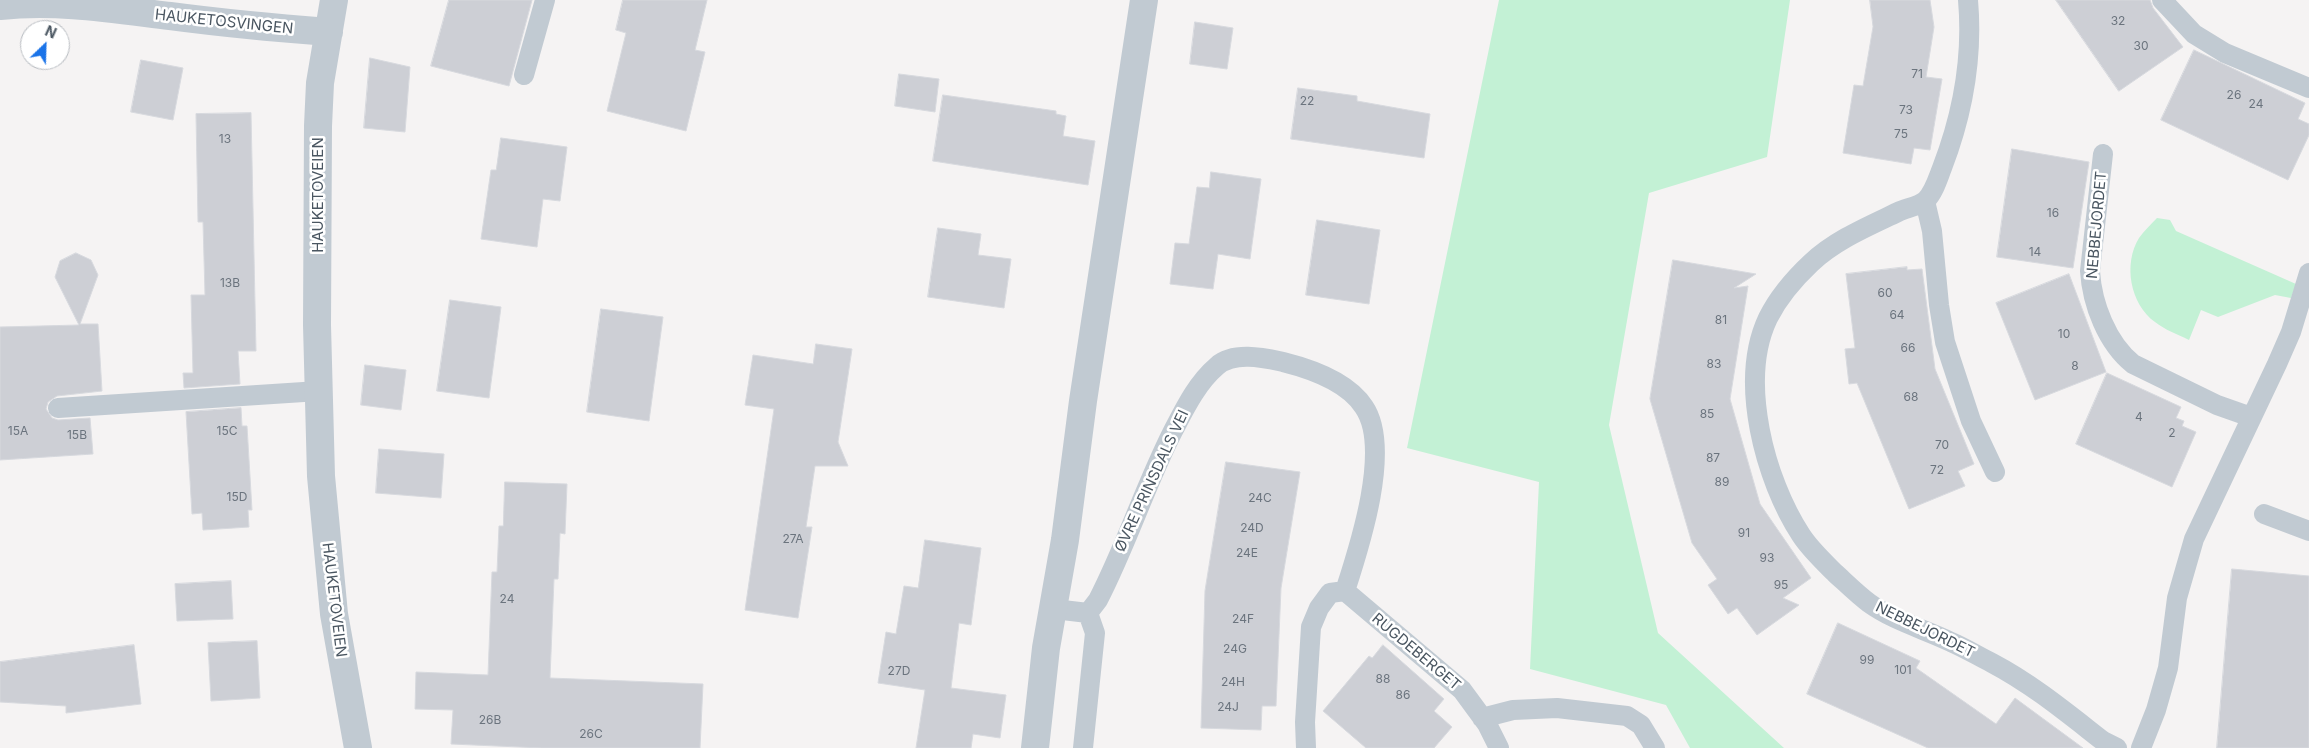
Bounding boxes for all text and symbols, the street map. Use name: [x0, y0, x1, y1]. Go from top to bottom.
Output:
street label: HAUKETOSVINGEN: [154, 6, 294, 38]
house number: 32: [2111, 14, 2125, 28]
north arrow: [20, 20, 70, 70]
text: N: [43, 22, 59, 42]
house number: 30: [2134, 39, 2148, 53]
house number: 71: [1911, 67, 1923, 81]
house number: 26: [2227, 88, 2241, 102]
house number: 22: [1300, 94, 1314, 108]
house number: 24: [2249, 97, 2263, 111]
house number: 73: [1899, 103, 1913, 117]
house number: 75: [1894, 127, 1908, 141]
house number: 13: [219, 132, 231, 146]
street label: HAUKETOVEIEN: [309, 137, 327, 253]
street label: NEBBEJORDET: [2083, 170, 2111, 280]
house number: 16: [2047, 206, 2059, 220]
house number: 14: [2029, 245, 2041, 259]
house number: 13B: [220, 276, 240, 290]
house number: 60: [1877, 286, 1893, 300]
house number: 64: [1889, 308, 1905, 322]
house number: 81: [1715, 313, 1727, 327]
house number: 10: [2058, 327, 2070, 341]
house number: 66: [1901, 341, 1915, 355]
house number: 83: [1707, 357, 1721, 371]
house number: 8: [2071, 359, 2079, 373]
house number: 68: [1904, 390, 1918, 404]
street label: ØVRE PRINSDALS VEI: [1111, 407, 1193, 555]
house number: 85: [1700, 407, 1714, 421]
house number: 4: [2135, 410, 2143, 424]
house number: 15A: [8, 424, 28, 438]
house number: 15C: [217, 424, 237, 438]
house number: 2: [2168, 426, 2176, 440]
house number: 15B: [67, 428, 87, 442]
house number: 70: [1935, 438, 1949, 452]
house number: 87: [1706, 451, 1720, 465]
house number: 72: [1930, 463, 1944, 477]
house number: 89: [1715, 475, 1729, 489]
house number: 15D: [227, 490, 247, 504]
house number: 24C: [1248, 491, 1272, 505]
house number: 24D: [1240, 521, 1264, 535]
house number: 91: [1738, 526, 1750, 540]
house number: 27A: [782, 532, 804, 546]
street label: HAUKETOVEIEN: [318, 542, 350, 658]
house number: 24E: [1236, 546, 1258, 560]
house number: 93: [1760, 551, 1774, 565]
house number: 95: [1774, 578, 1788, 592]
house number: 24: [500, 592, 514, 606]
street label: NEBBEJORDET: [1872, 598, 1978, 662]
street label: RUGDEBERGET: [1368, 610, 1464, 694]
house number: 24F: [1232, 612, 1254, 626]
house number: 24G: [1223, 642, 1247, 656]
house number: 99: [1860, 653, 1874, 667]
house number: 101: [1894, 663, 1912, 677]
house number: 27D: [888, 664, 910, 678]
house number: 88: [1376, 672, 1390, 686]
house number: 24H: [1221, 675, 1245, 689]
house number: 86: [1396, 688, 1410, 702]
house number: 24J: [1217, 700, 1239, 714]
house number: 26B: [479, 713, 501, 727]
house number: 26C: [579, 727, 603, 741]

